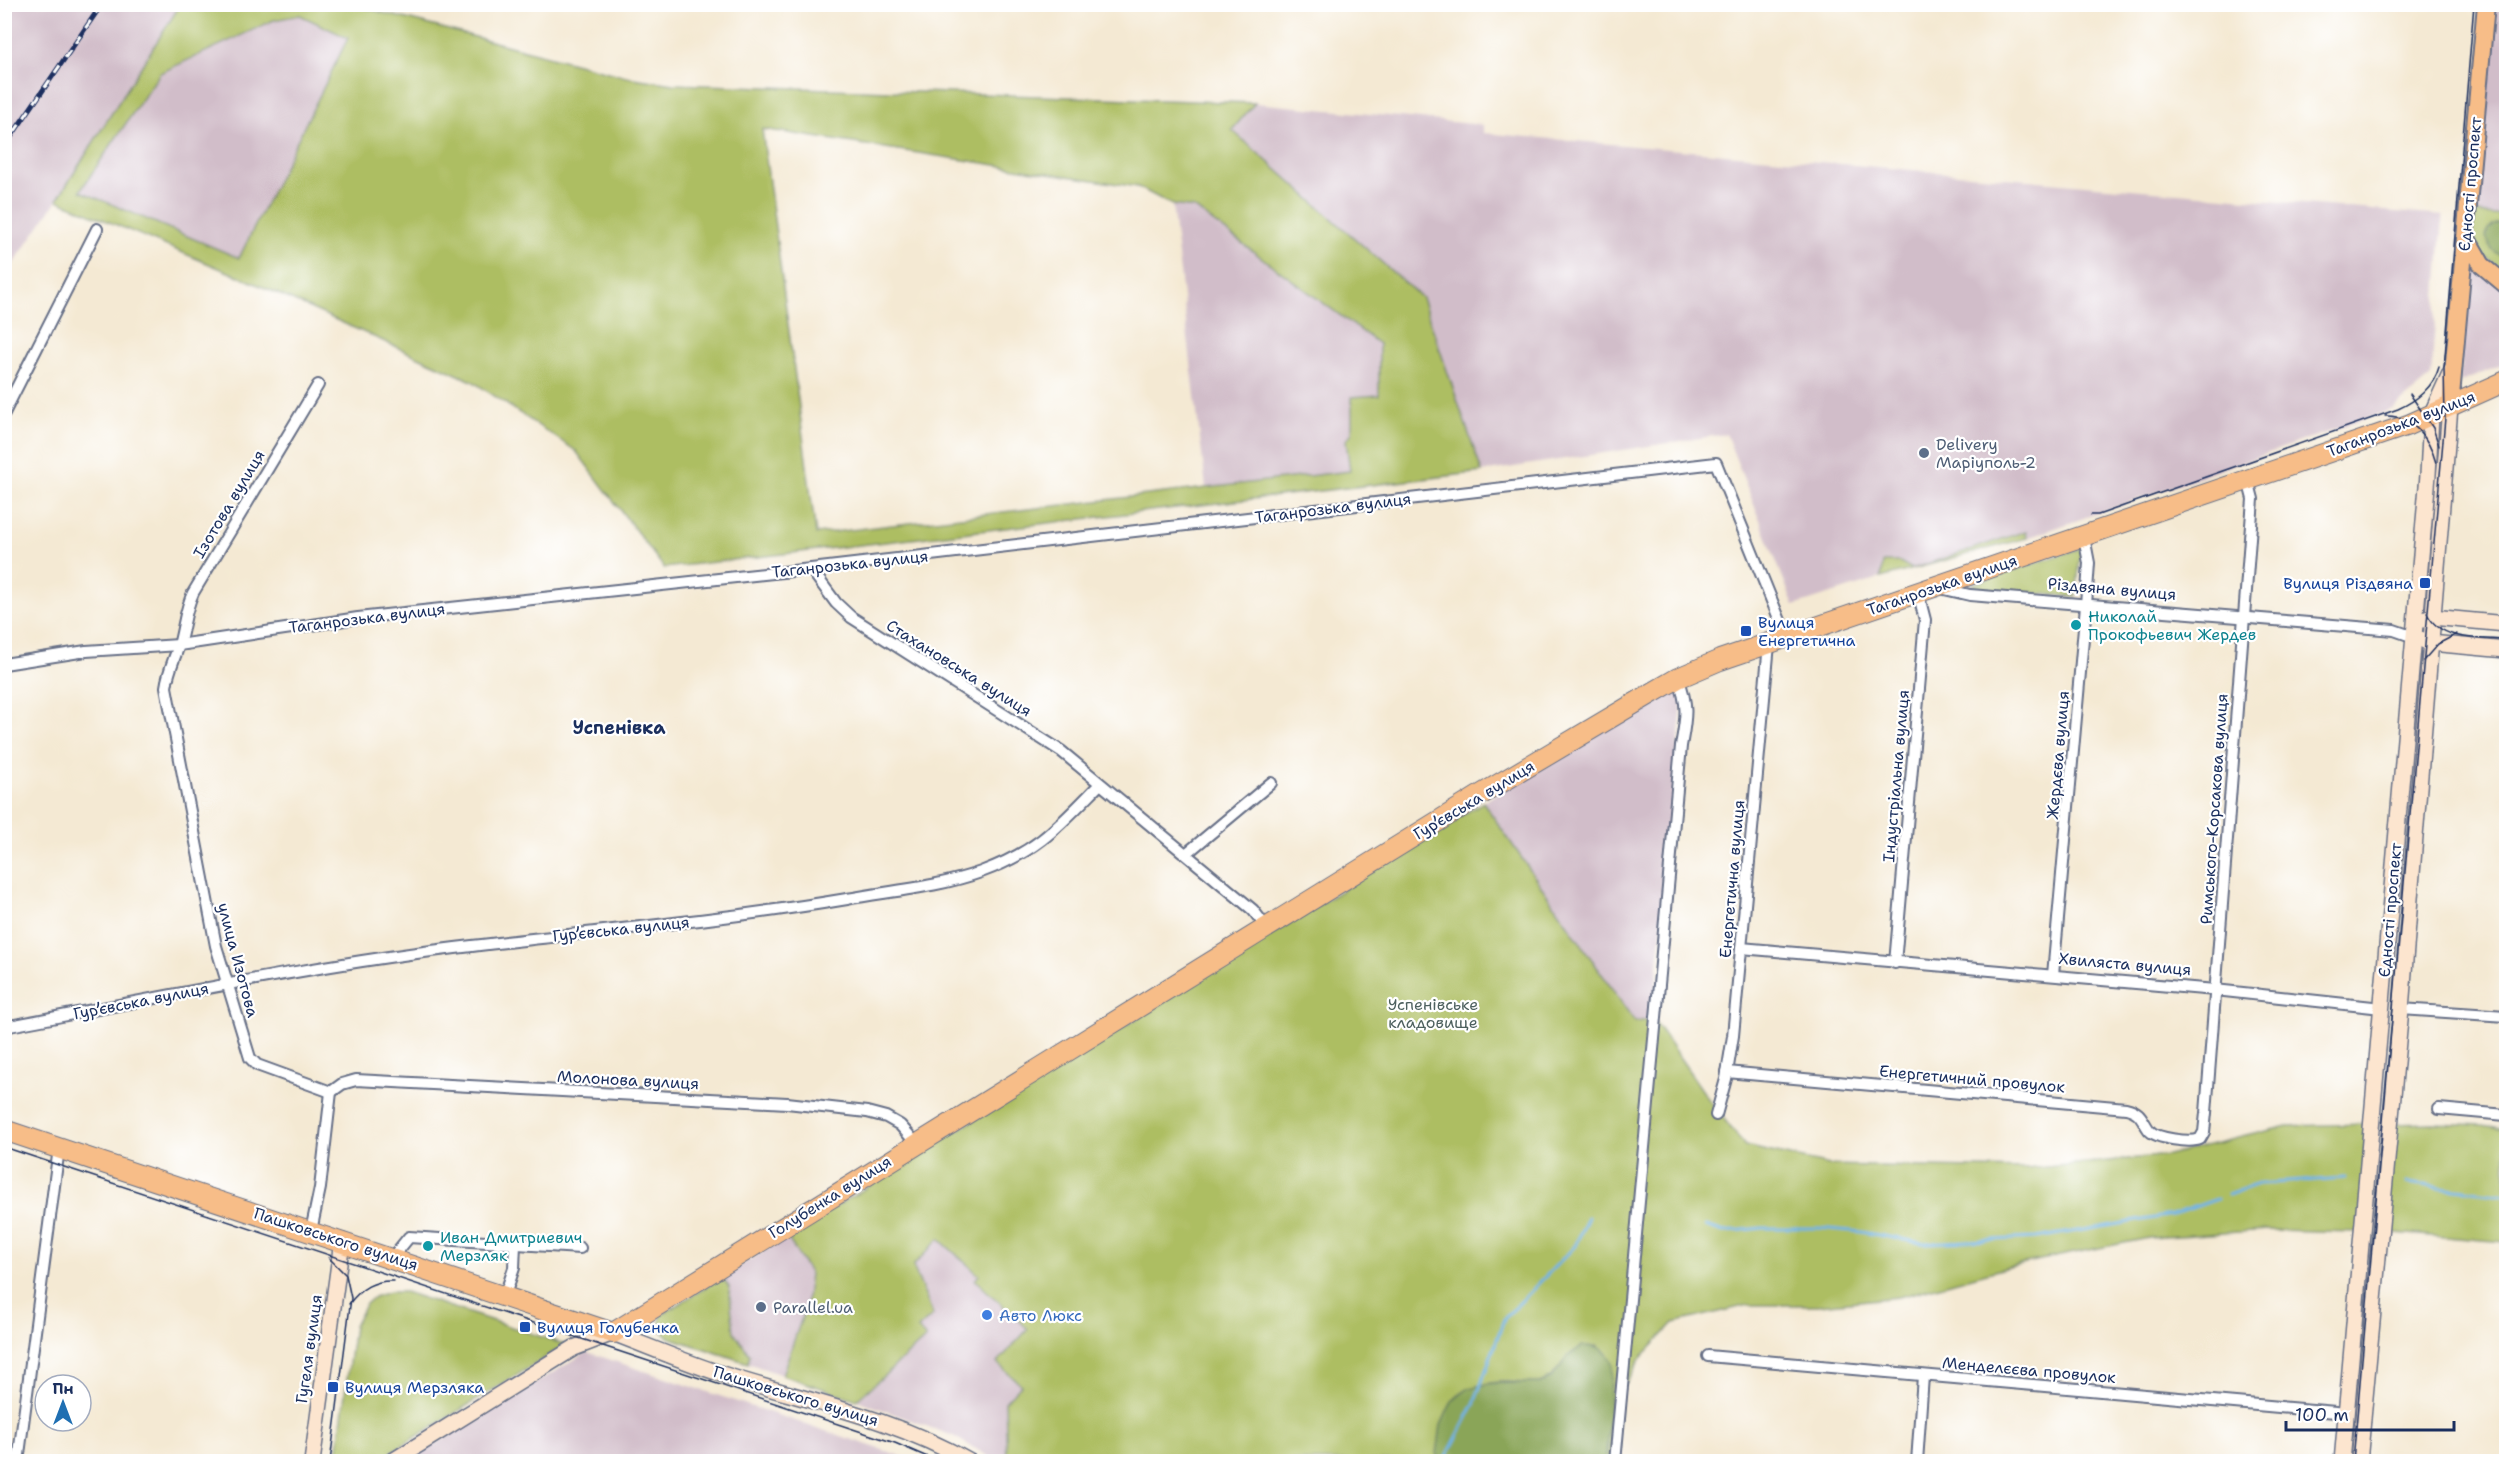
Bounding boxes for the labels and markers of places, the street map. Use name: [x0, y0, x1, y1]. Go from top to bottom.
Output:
place label: Delivery Марiуполь-2: [1936, 434, 2036, 473]
marker: Delivery Марiуполь-2: [1917, 446, 1931, 460]
place label: Вулиця Різдвяна: [2283, 573, 2413, 594]
marker: Вулиця Різдвяна: [2418, 576, 2432, 590]
place label: Николай Прокофьевич Жердев: [2088, 606, 2256, 645]
place label: Вулиця Енергетична: [1758, 612, 1856, 651]
marker: Николай Прокофьевич Жердев: [2069, 618, 2083, 632]
marker: Вулиця Енергетична: [1739, 624, 1753, 638]
place label: Иван Дмитриевич Мерзляк: [440, 1227, 582, 1266]
marker: Иван Дмитриевич Мерзляк: [421, 1239, 435, 1253]
place label: Parallel.ua: [773, 1297, 853, 1318]
marker: Parallel.ua: [754, 1300, 768, 1314]
place label: Авто Люкс: [999, 1305, 1082, 1326]
marker: Авто Люкс: [980, 1308, 994, 1322]
place label: Вулиця Голубенка: [537, 1317, 679, 1338]
marker: Вулиця Голубенка: [518, 1320, 532, 1334]
place label: Вулиця Мерзляка: [345, 1377, 484, 1398]
marker: Вулиця Мерзляка: [326, 1380, 340, 1394]

